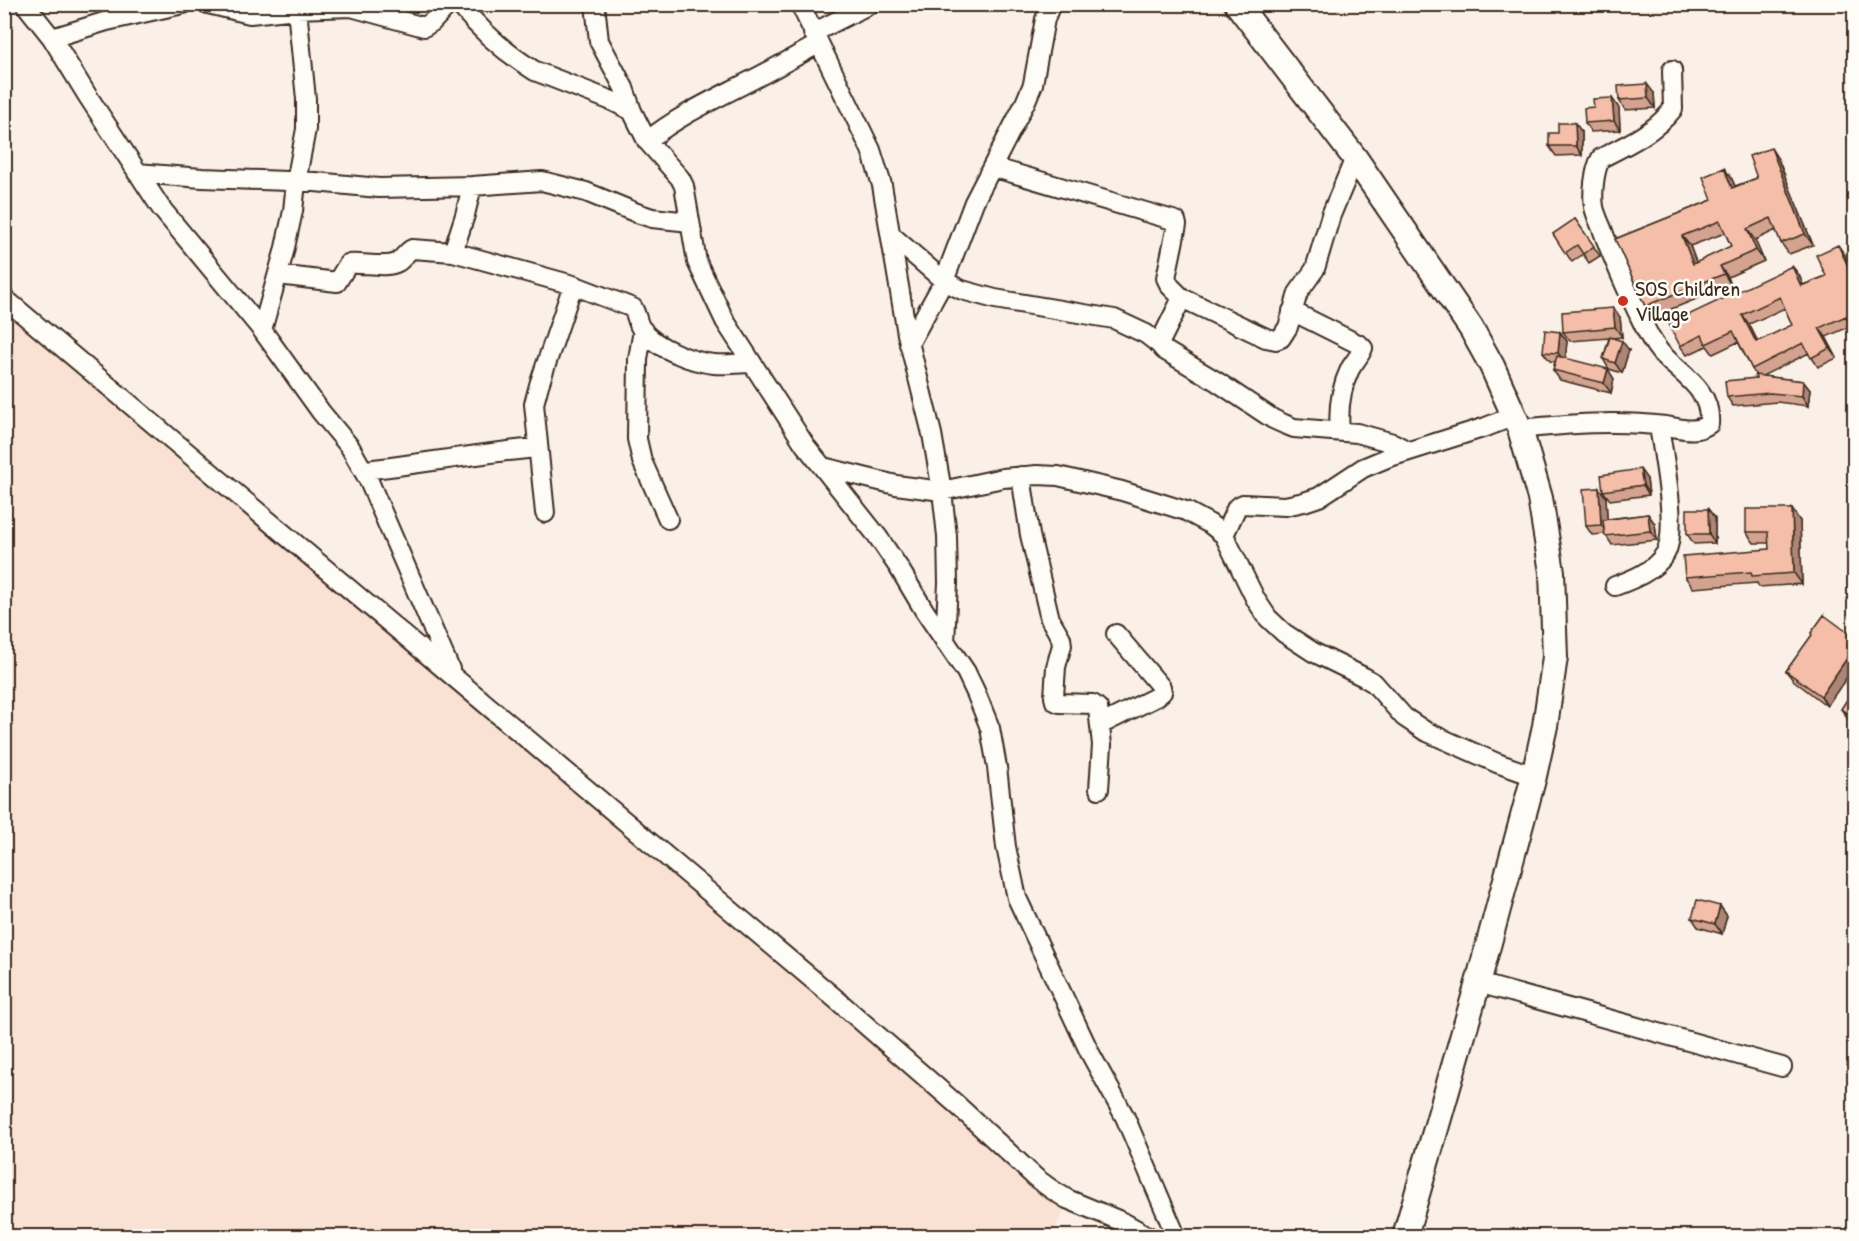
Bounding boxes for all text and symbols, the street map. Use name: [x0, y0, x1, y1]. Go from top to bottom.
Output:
place label: SOS Children Village: [1635, 273, 1740, 328]
marker: SOS Children Village: [1616, 294, 1630, 308]

